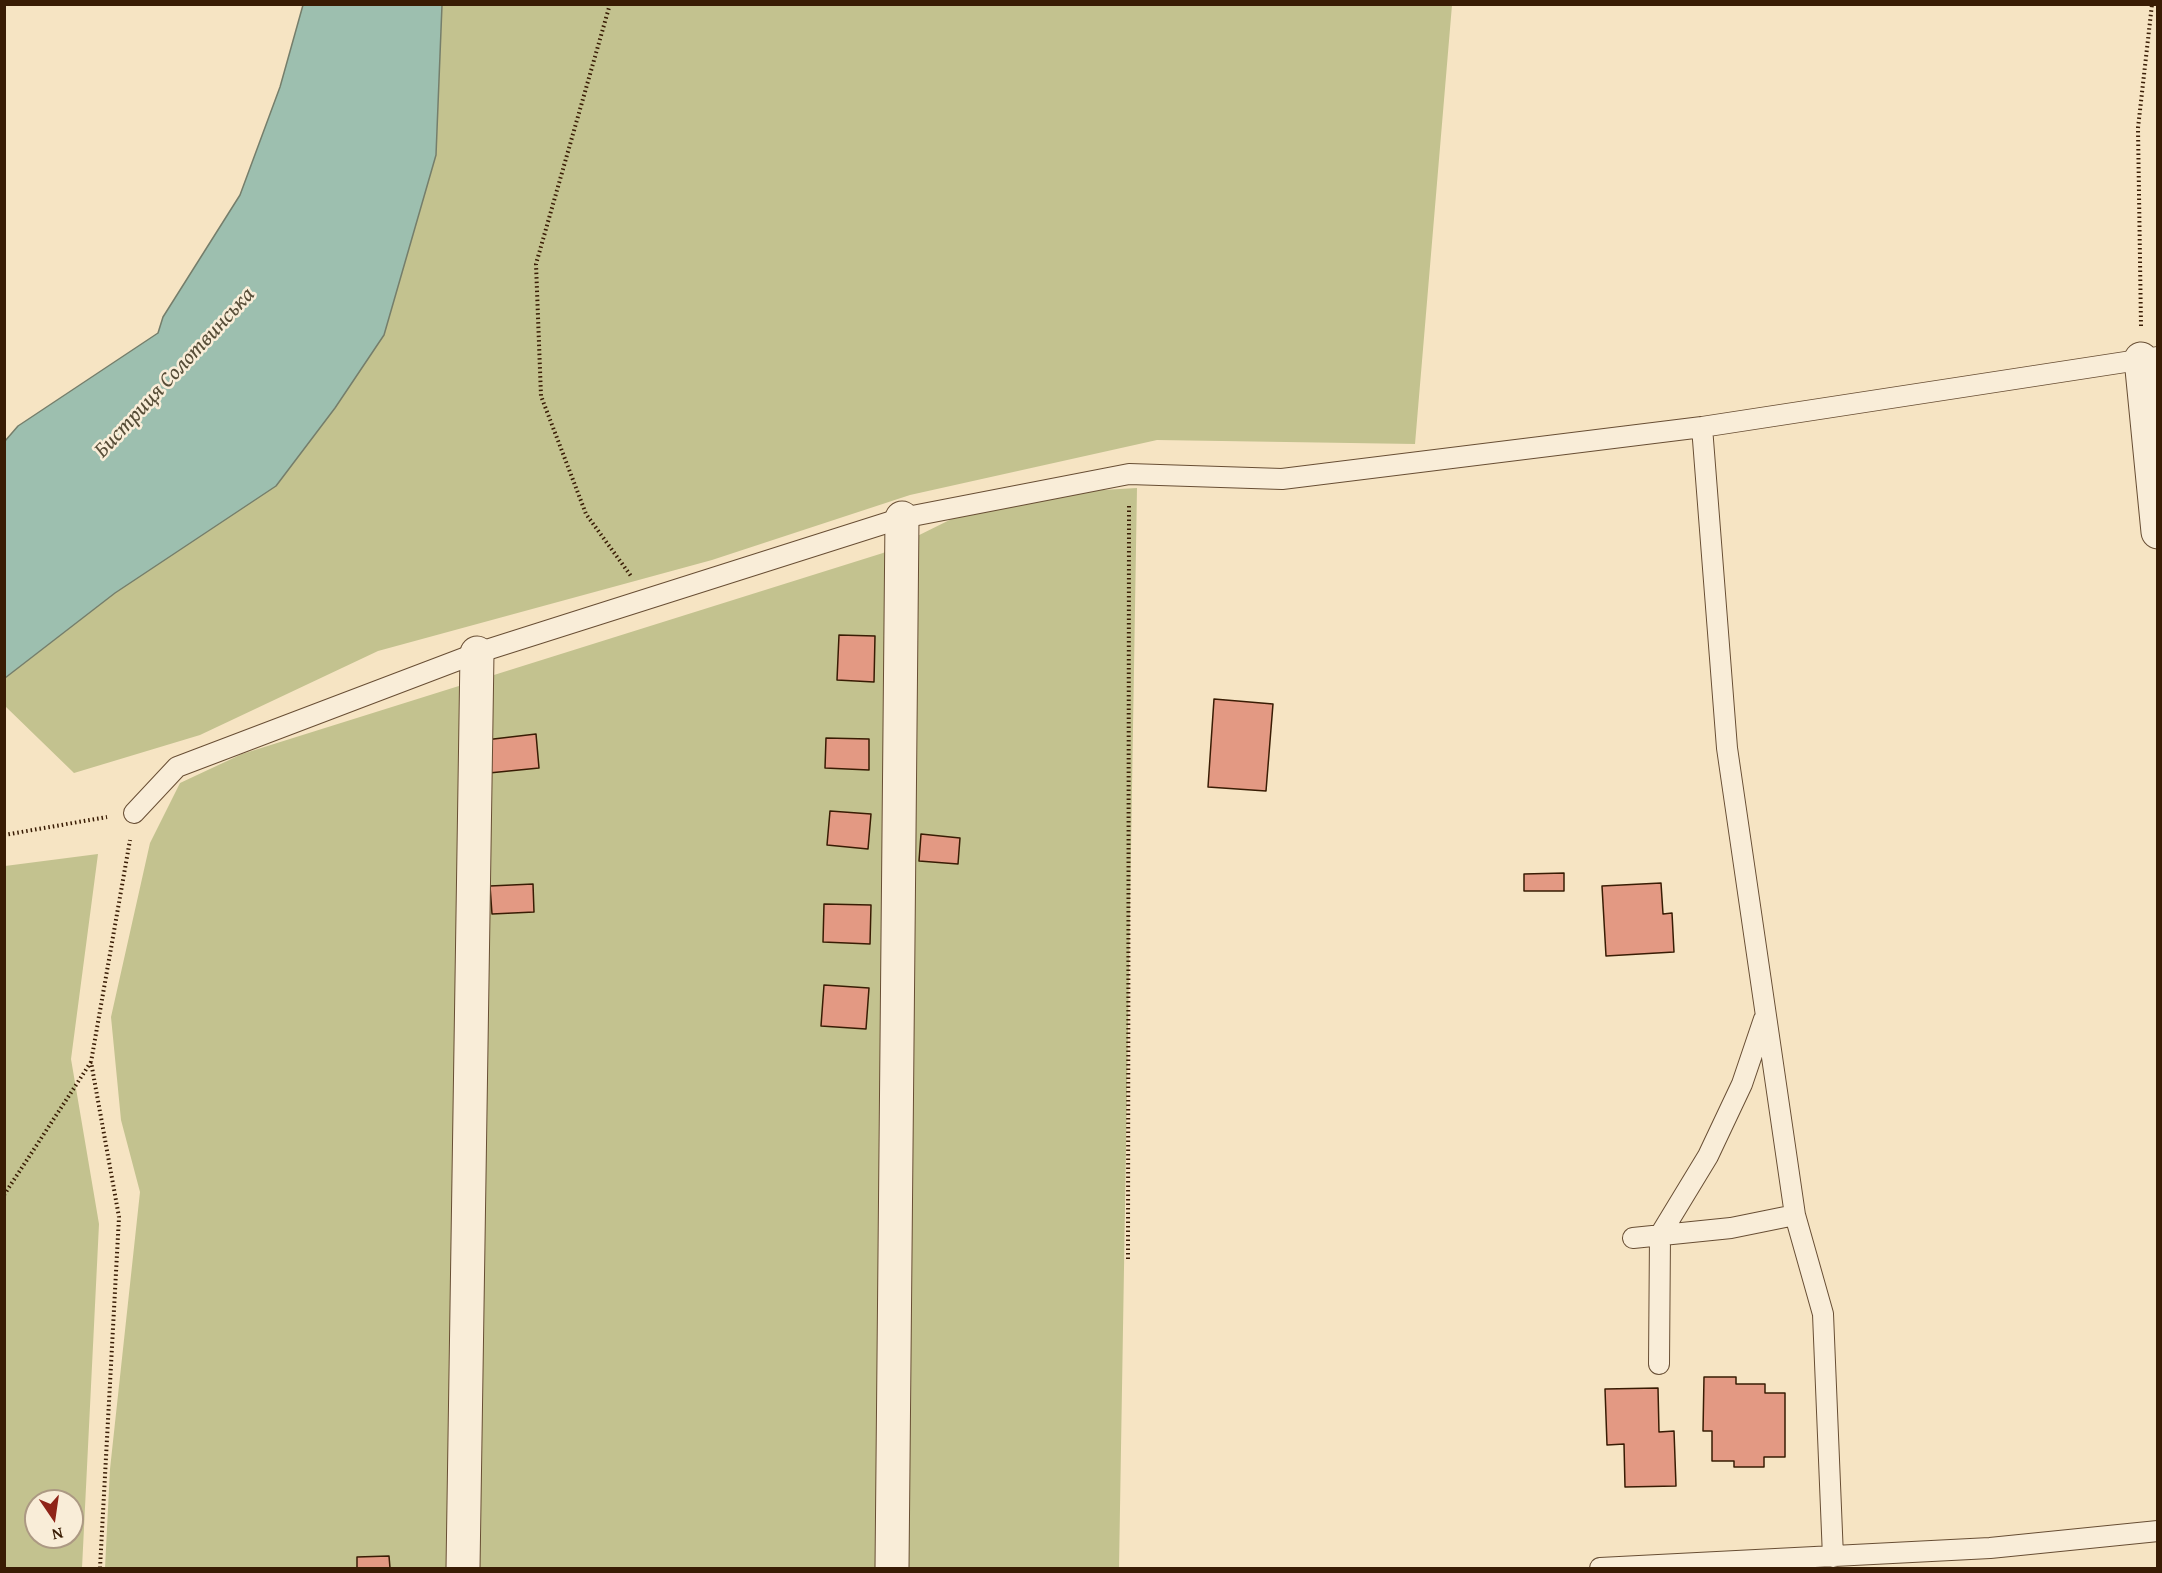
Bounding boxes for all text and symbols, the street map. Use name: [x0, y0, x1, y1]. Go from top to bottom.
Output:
water label: Бистриця Солотвинська: [89, 282, 261, 464]
north arrow: [24, 1489, 84, 1549]
text: N: [50, 1522, 66, 1547]

